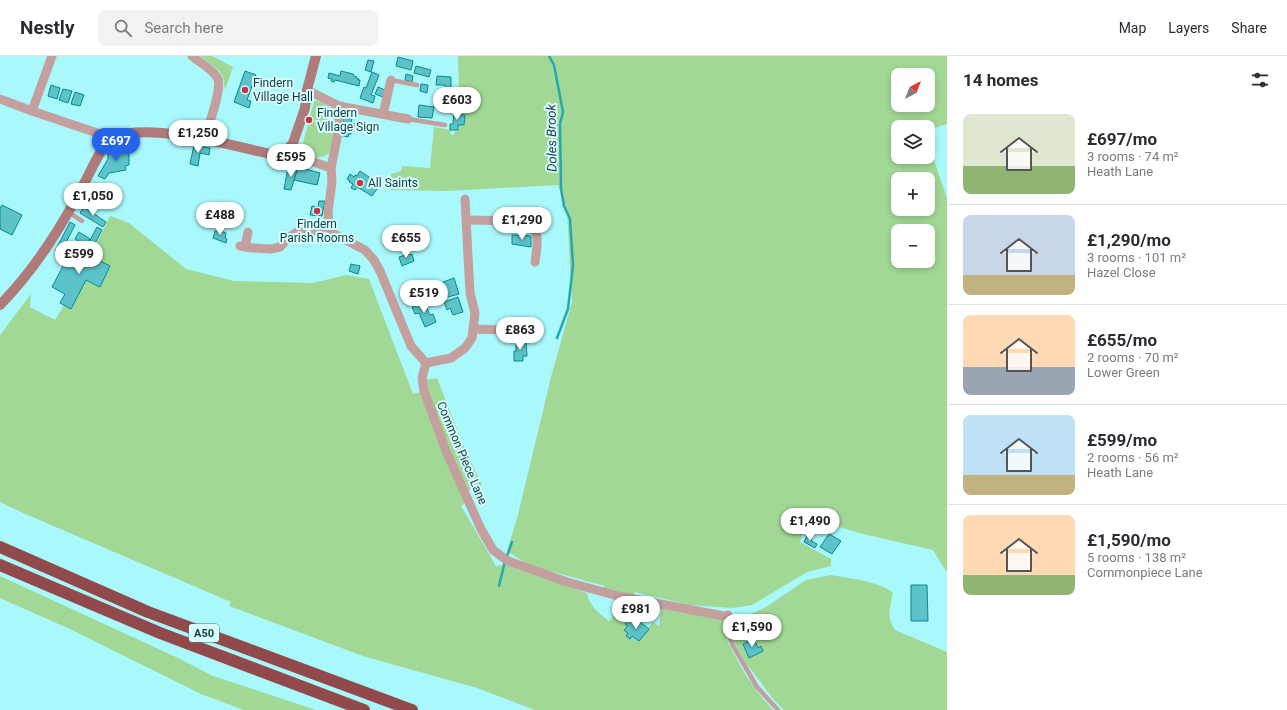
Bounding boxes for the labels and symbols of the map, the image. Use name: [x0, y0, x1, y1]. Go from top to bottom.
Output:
north arrow: [891, 68, 935, 112]
place label: Findern Village Hall: [253, 76, 313, 104]
marker: Findern Village Hall: [240, 85, 250, 95]
pin: £603: [433, 87, 481, 121]
water label: Doles Brook: [543, 103, 560, 172]
place label: Findern Village Sign: [317, 106, 379, 134]
marker: Findern Village Sign: [304, 115, 314, 125]
pin: £1,250: [165, 120, 231, 154]
pin: £697: [92, 128, 140, 162]
pin: £595: [267, 144, 315, 178]
place label: All Saints: [368, 176, 418, 190]
marker: All Saints: [355, 178, 365, 188]
pin: £1,050: [60, 183, 126, 217]
pin: £488: [196, 202, 244, 236]
marker: Findern Parish Rooms: [312, 206, 322, 216]
pin: £1,290: [489, 207, 555, 241]
place label: Findern Parish Rooms: [280, 217, 354, 245]
pin: £655: [382, 225, 430, 259]
pin: £599: [55, 241, 103, 275]
pin: £519: [400, 280, 448, 314]
pin: £863: [496, 317, 544, 351]
street label: Common Piece Lane: [434, 399, 490, 507]
pin: £1,490: [777, 508, 843, 542]
pin: £981: [612, 596, 660, 630]
pin: £1,590: [719, 614, 785, 648]
road number: A50: [189, 624, 219, 642]

